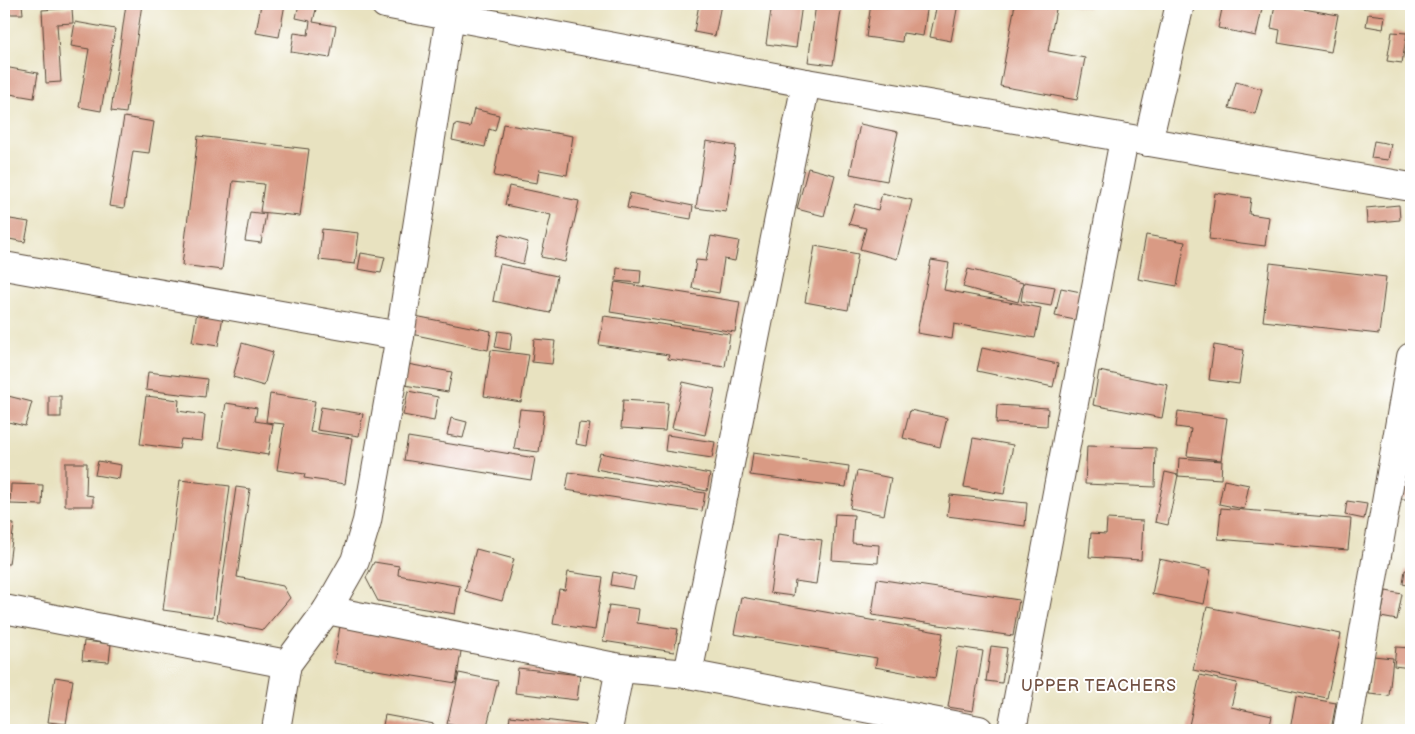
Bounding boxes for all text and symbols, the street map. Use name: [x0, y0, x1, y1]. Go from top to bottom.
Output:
district label: UPPER TEACHERS: [1021, 677, 1177, 696]

